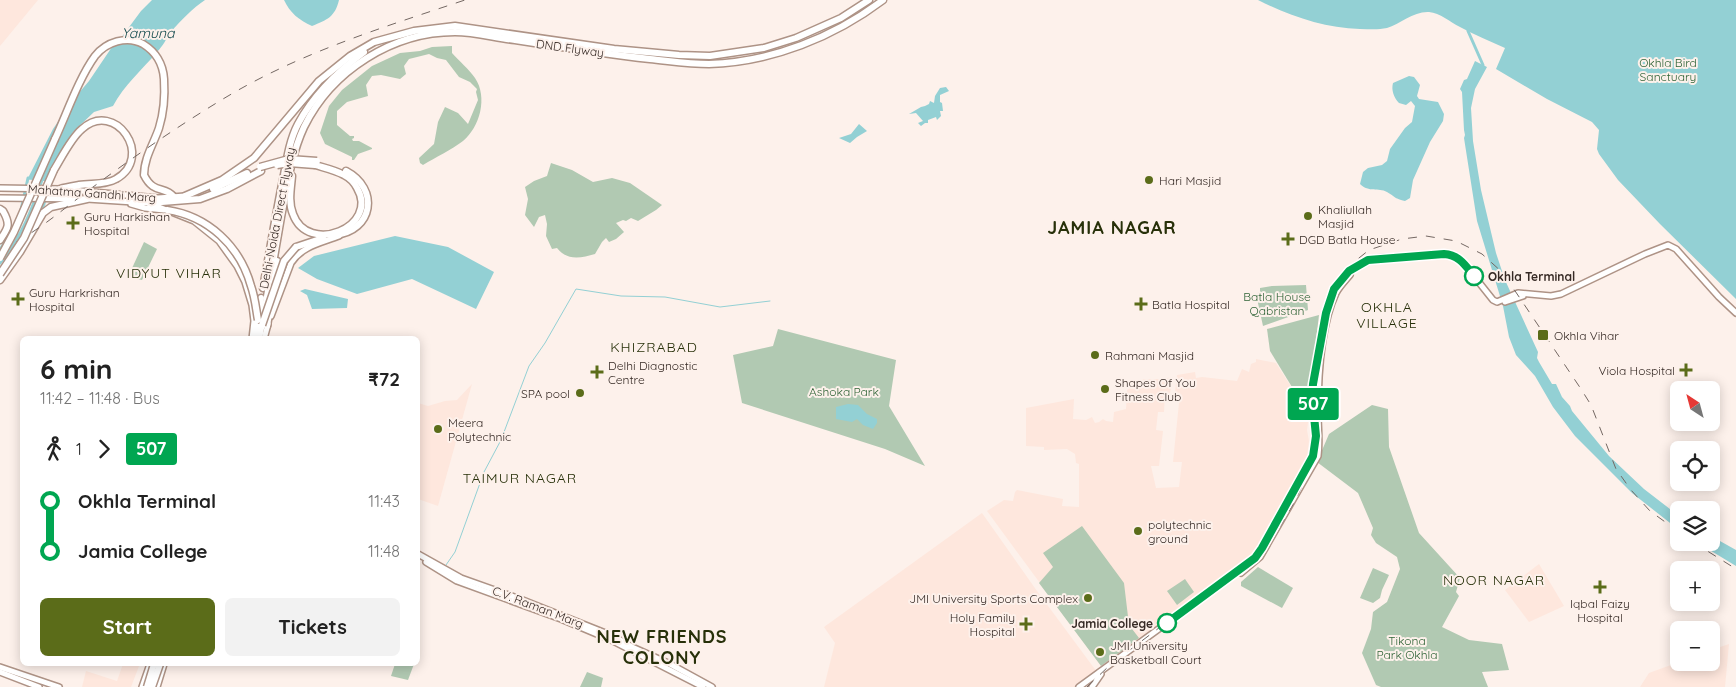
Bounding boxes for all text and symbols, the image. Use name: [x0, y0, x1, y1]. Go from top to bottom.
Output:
water label: Yamuna: [121, 24, 176, 42]
street label: DND Flyway: [535, 36, 605, 60]
park label: Okhla Bird Sanctuary: [1639, 55, 1697, 84]
street label: Delhi-Noida Direct Flyway: [256, 146, 298, 290]
place label: Hari Masjid: [1159, 173, 1221, 188]
marker: Hari Masjid: [1143, 174, 1155, 186]
street label: Mahatma Gandhi Marg: [27, 181, 157, 205]
place label: Khaliullah Masjid: [1318, 202, 1372, 231]
place label: Guru Harkishan Hospital: [84, 209, 170, 238]
marker: Khaliullah Masjid: [1302, 210, 1314, 222]
marker: Guru Harkishan Hospital: [66, 216, 80, 230]
district label: JAMIA NAGAR: [1047, 216, 1177, 239]
marker: DGD Batla House: [1281, 232, 1295, 246]
place label: DGD Batla House: [1299, 232, 1396, 247]
district label: VIDYUT VIHAR: [116, 264, 222, 282]
marker: Okhla Terminal: [1464, 266, 1484, 286]
place label: Okhla Terminal: [1488, 269, 1575, 284]
place label: Guru Harkrishan Hospital: [29, 285, 120, 314]
park label: Batla House Qabristan: [1243, 289, 1311, 318]
marker: Guru Harkrishan Hospital: [11, 292, 25, 306]
marker: Batla Hospital: [1134, 297, 1148, 311]
place label: Batla Hospital: [1152, 297, 1230, 312]
district label: OKHLA VILLAGE: [1356, 298, 1418, 332]
marker: Okhla Vihar: [1536, 328, 1550, 342]
place label: Okhla Vihar: [1554, 328, 1619, 343]
district label: KHIZRABAD: [610, 338, 698, 356]
place label: Rahmani Masjid: [1105, 348, 1194, 363]
marker: Rahmani Masjid: [1089, 349, 1101, 361]
text: 6 min: [40, 351, 112, 386]
place label: Delhi Diagnostic Centre: [608, 358, 698, 387]
place label: Viola Hospital: [1598, 363, 1675, 378]
marker: Viola Hospital: [1679, 363, 1693, 377]
marker: Delhi Diagnostic Centre: [590, 365, 604, 379]
text: ₹72: [368, 367, 400, 391]
place label: Shapes Of You Fitness Club: [1115, 375, 1196, 404]
north arrow: [1670, 381, 1720, 431]
map controls: [1670, 381, 1720, 671]
marker: Shapes Of You Fitness Club: [1099, 383, 1111, 395]
park label: Ashoka Park: [809, 384, 879, 399]
place label: SPA pool: [521, 386, 570, 401]
marker: SPA pool: [574, 387, 586, 399]
text: 11:42 – 11:48 · Bus: [40, 388, 160, 408]
line badge: 507: [1284, 388, 1342, 420]
text: 507: [1298, 392, 1328, 415]
place label: Meera Polytechnic: [448, 415, 511, 444]
marker: Meera Polytechnic: [432, 423, 444, 435]
icon: walk: [40, 435, 68, 463]
icon: forward: [90, 435, 118, 463]
text: 507: [136, 437, 167, 460]
text: 1: [76, 439, 82, 459]
button: locate: [1670, 441, 1720, 491]
district label: TAIMUR NAGAR: [463, 469, 577, 487]
text: Okhla Terminal: [78, 489, 216, 513]
text: 11:43: [368, 491, 400, 511]
button: layers: [1670, 501, 1720, 551]
place label: polytechnic ground: [1148, 517, 1211, 546]
marker: polytechnic ground: [1132, 525, 1144, 537]
text: Jamia College: [78, 539, 208, 563]
text: 11:48: [368, 541, 400, 561]
button: +: [1670, 561, 1720, 611]
district label: NOOR NAGAR: [1443, 571, 1545, 589]
marker: Iqbal Faizy Hospital: [1593, 580, 1607, 594]
street label: C.V. Raman Marg: [490, 583, 586, 631]
place label: JMI University Sports Complex: [909, 591, 1078, 606]
marker: JMI University Sports Complex: [1082, 592, 1094, 604]
place label: Iqbal Faizy Hospital: [1570, 596, 1630, 625]
button: Start: [40, 598, 215, 656]
button: Tickets: [225, 598, 400, 656]
place label: Holy Family Hospital: [950, 610, 1015, 639]
marker: Jamia College: [1157, 613, 1177, 633]
place label: Jamia College: [1071, 616, 1153, 631]
marker: Holy Family Hospital: [1019, 617, 1033, 631]
button: −: [1670, 621, 1720, 671]
district label: NEW FRIENDS COLONY: [596, 625, 728, 669]
park label: Tikona Park Okhla: [1376, 633, 1438, 662]
place label: JMI University Basketball Court: [1110, 638, 1202, 667]
marker: JMI University Basketball Court: [1094, 646, 1106, 658]

